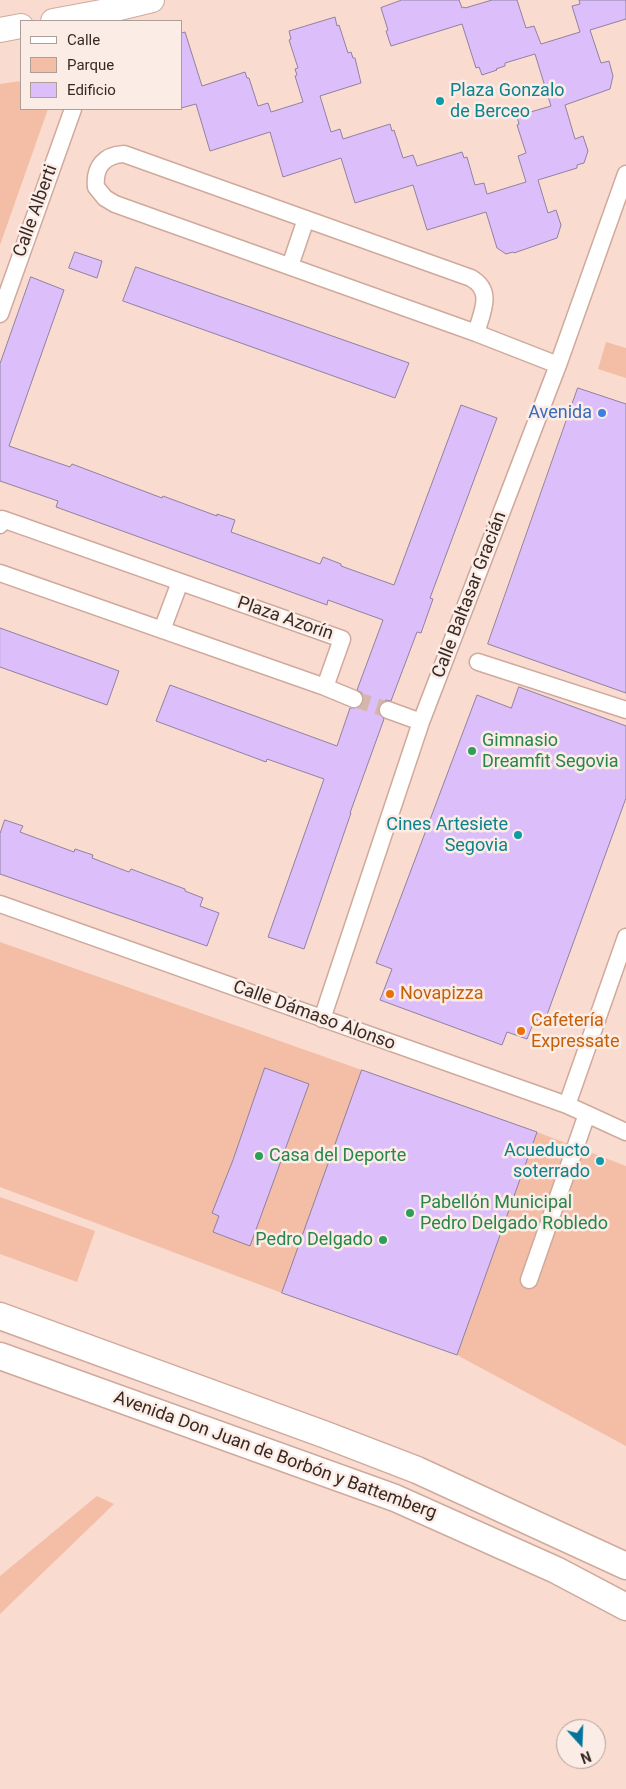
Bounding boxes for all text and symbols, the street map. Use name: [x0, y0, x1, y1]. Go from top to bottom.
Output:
legend: [20, 20, 182, 110]
text: Calle: [67, 31, 100, 49]
text: Parque: [67, 56, 114, 74]
place label: Plaza Gonzalo de Berceo: [450, 80, 565, 122]
text: Edificio: [67, 81, 116, 99]
marker: Plaza Gonzalo de Berceo: [434, 95, 446, 107]
street label: Calle Alberti: [9, 162, 63, 260]
place label: Avenida: [528, 402, 592, 424]
marker: Avenida: [596, 407, 608, 419]
street label: Calle Baltasar Gracián: [428, 509, 512, 681]
street label: Plaza Azorín: [234, 592, 336, 646]
place label: Gimnasio Dreamfit Segovia: [482, 730, 619, 772]
marker: Gimnasio Dreamfit Segovia: [466, 745, 478, 757]
place label: Cines Artesiete Segovia: [386, 814, 508, 856]
marker: Cines Artesiete Segovia: [512, 829, 524, 841]
street label: Calle Dámaso Alonso: [230, 977, 398, 1055]
place label: Novapizza: [400, 983, 483, 1005]
marker: Novapizza: [384, 988, 396, 1000]
place label: Cafetería Expressate: [531, 1010, 620, 1052]
marker: Cafetería Expressate: [515, 1025, 527, 1037]
place label: Acueducto soterrado: [504, 1140, 590, 1182]
place label: Casa del Deporte: [269, 1145, 406, 1167]
marker: Casa del Deporte: [253, 1150, 265, 1162]
marker: Acueducto soterrado: [594, 1155, 606, 1167]
place label: Pabellón Municipal Pedro Delgado Robledo: [420, 1192, 608, 1234]
marker: Pabellón Municipal Pedro Delgado Robledo: [404, 1207, 416, 1219]
place label: Pedro Delgado: [255, 1229, 373, 1251]
marker: Pedro Delgado: [377, 1234, 389, 1246]
street label: Avenida Don Juan de Borbón y Battemberg: [111, 1387, 439, 1525]
north arrow: [556, 1719, 606, 1769]
text: N: [578, 1748, 593, 1766]

